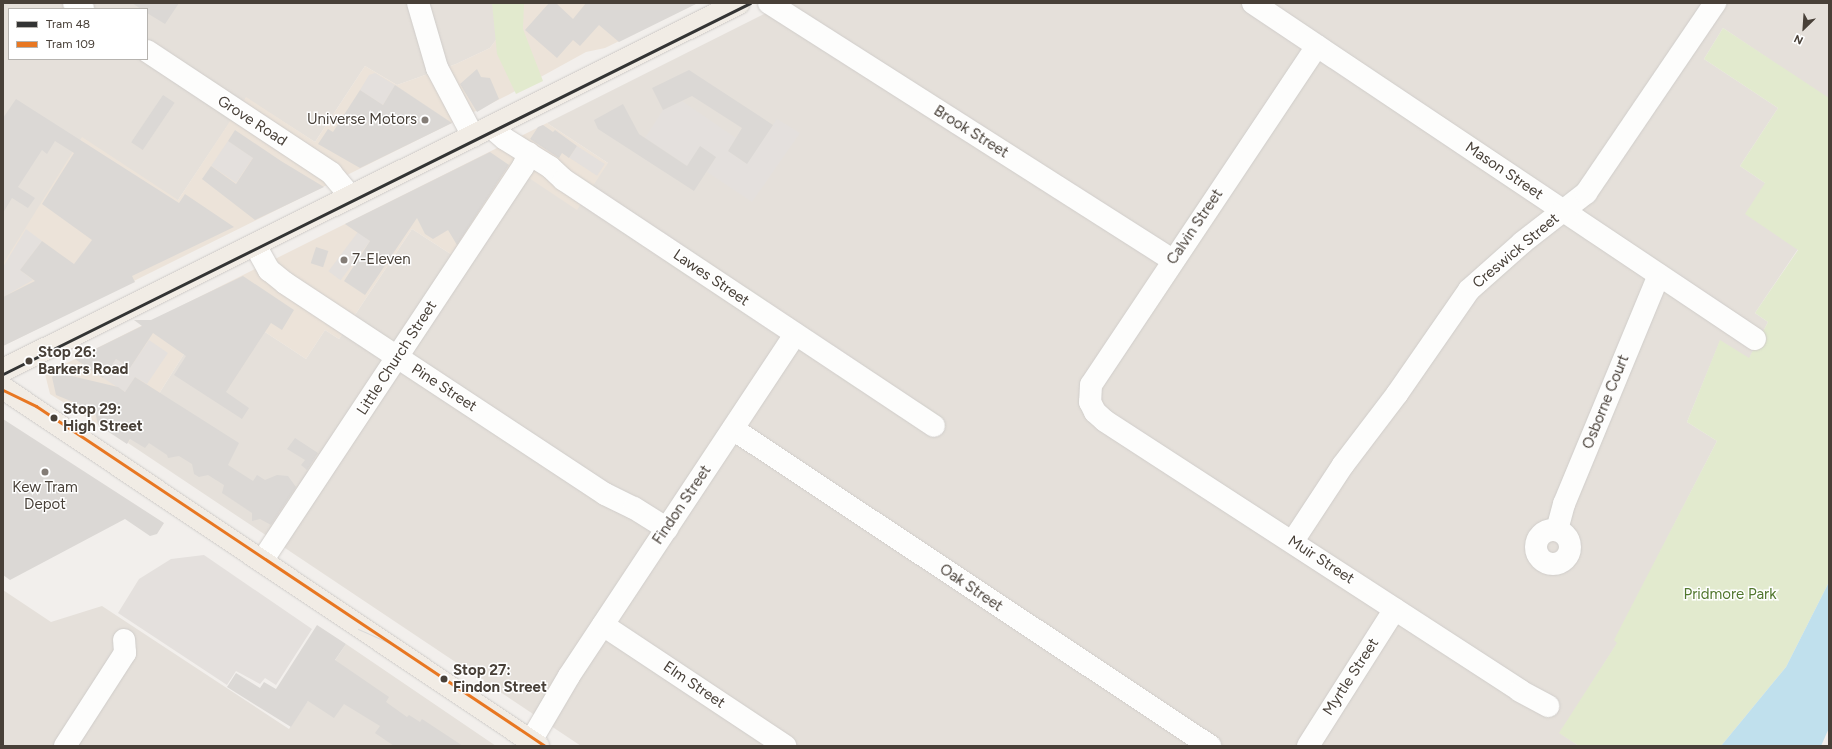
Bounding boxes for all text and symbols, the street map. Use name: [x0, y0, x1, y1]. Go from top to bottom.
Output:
legend: [8, 8, 148, 60]
north arrow: [1784, 8, 1824, 48]
text: Tram 48: [46, 17, 90, 31]
text: N: [1792, 32, 1805, 47]
text: Tram 109: [46, 37, 95, 51]
street label: Grove Road: [214, 92, 290, 150]
street label: Brook Street: [930, 102, 1012, 162]
place label: Universe Motors: [307, 111, 417, 129]
marker: Universe Motors: [420, 115, 430, 125]
street label: Mason Street: [1462, 138, 1546, 204]
street label: Calvin Street: [1163, 186, 1227, 268]
street label: Creswick Street: [1469, 210, 1563, 292]
street label: Lawes Street: [670, 246, 752, 310]
place label: 7-Eleven: [352, 251, 411, 269]
marker: 7-Eleven: [339, 255, 349, 265]
street label: Little Church Street: [353, 297, 441, 419]
place label: Stop 26: Barkers Road: [38, 343, 128, 378]
street label: Osborne Court: [1579, 352, 1633, 452]
marker: Stop 26: Barkers Road: [23, 355, 35, 367]
street label: Pine Street: [408, 360, 480, 416]
place label: Stop 29: High Street: [63, 400, 143, 435]
marker: Stop 29: High Street: [48, 412, 60, 424]
street label: Findon Street: [649, 462, 715, 548]
marker: Kew Tram Depot: [40, 467, 50, 477]
place label: Kew Tram Depot: [12, 478, 78, 513]
street label: Muir Street: [1285, 532, 1357, 588]
street label: Oak Street: [936, 560, 1006, 616]
park label: Pridmore Park: [1684, 586, 1776, 604]
street label: Myrtle Street: [1319, 635, 1383, 719]
street label: Elm Street: [660, 658, 728, 712]
place label: Stop 27: Findon Street: [453, 661, 547, 696]
marker: Stop 27: Findon Street: [438, 673, 450, 685]

